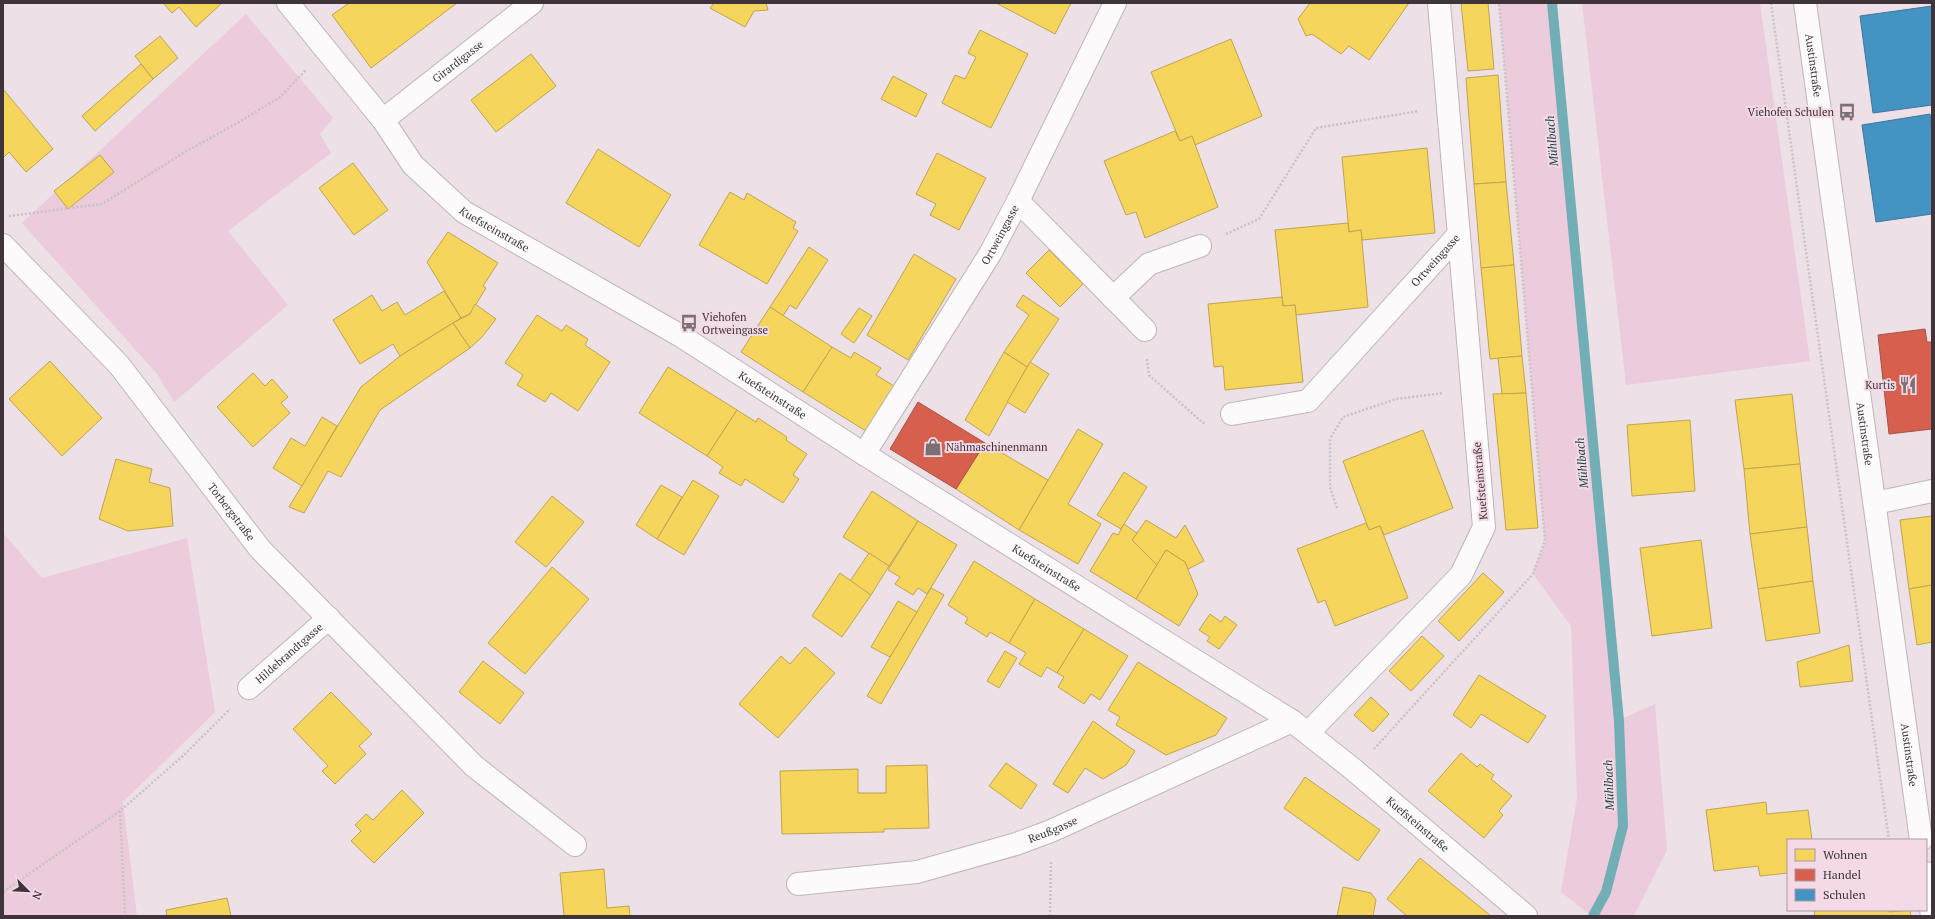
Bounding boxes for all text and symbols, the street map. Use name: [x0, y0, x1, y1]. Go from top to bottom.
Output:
street label: Austinstraße: [1802, 33, 1825, 98]
street label: Girardigasse: [429, 37, 486, 86]
bus stop icon: Viehofen Schulen: [1837, 102, 1857, 122]
place label: Viehofen Schulen: [1748, 105, 1834, 119]
water label: Mühlbach: [1542, 115, 1561, 168]
street label: Ortweingasse: [978, 202, 1022, 267]
street label: Kuefsteinstraße: [456, 204, 532, 255]
street label: Ortweingasse: [1408, 231, 1463, 289]
place label: Viehofen Ortweingasse: [702, 310, 769, 337]
bus stop icon: Viehofen Ortweingasse: [679, 313, 699, 333]
street label: Kuefsteinstraße: [736, 368, 810, 422]
restaurant icon: Kurtis: [1898, 375, 1918, 395]
place label: Kurtis: [1865, 378, 1895, 392]
street label: Austinstraße: [1853, 401, 1876, 467]
shop icon: Nähmaschinenmann: [923, 437, 943, 457]
water label: Mühlbach: [1572, 437, 1591, 490]
place label: Nähmaschinenmann: [946, 440, 1048, 454]
street label: Kuefsteinstraße: [1470, 441, 1490, 521]
street label: Torbergstraße: [205, 480, 258, 544]
street label: Kuefsteinstraße: [1010, 541, 1084, 595]
street label: Hildebrandtgasse: [252, 619, 326, 686]
street label: Austinstraße: [1898, 722, 1921, 788]
water label: Mühlbach: [1600, 759, 1617, 812]
street label: Kuefsteinstraße: [1383, 794, 1453, 855]
street label: Reußgasse: [1026, 813, 1080, 846]
legend: [1787, 839, 1927, 911]
text: Wohnen: [1823, 847, 1867, 862]
text: Handel: [1823, 867, 1862, 882]
north arrow: [8, 871, 48, 911]
text: Schulen: [1823, 887, 1866, 902]
text: N: [29, 888, 45, 902]

